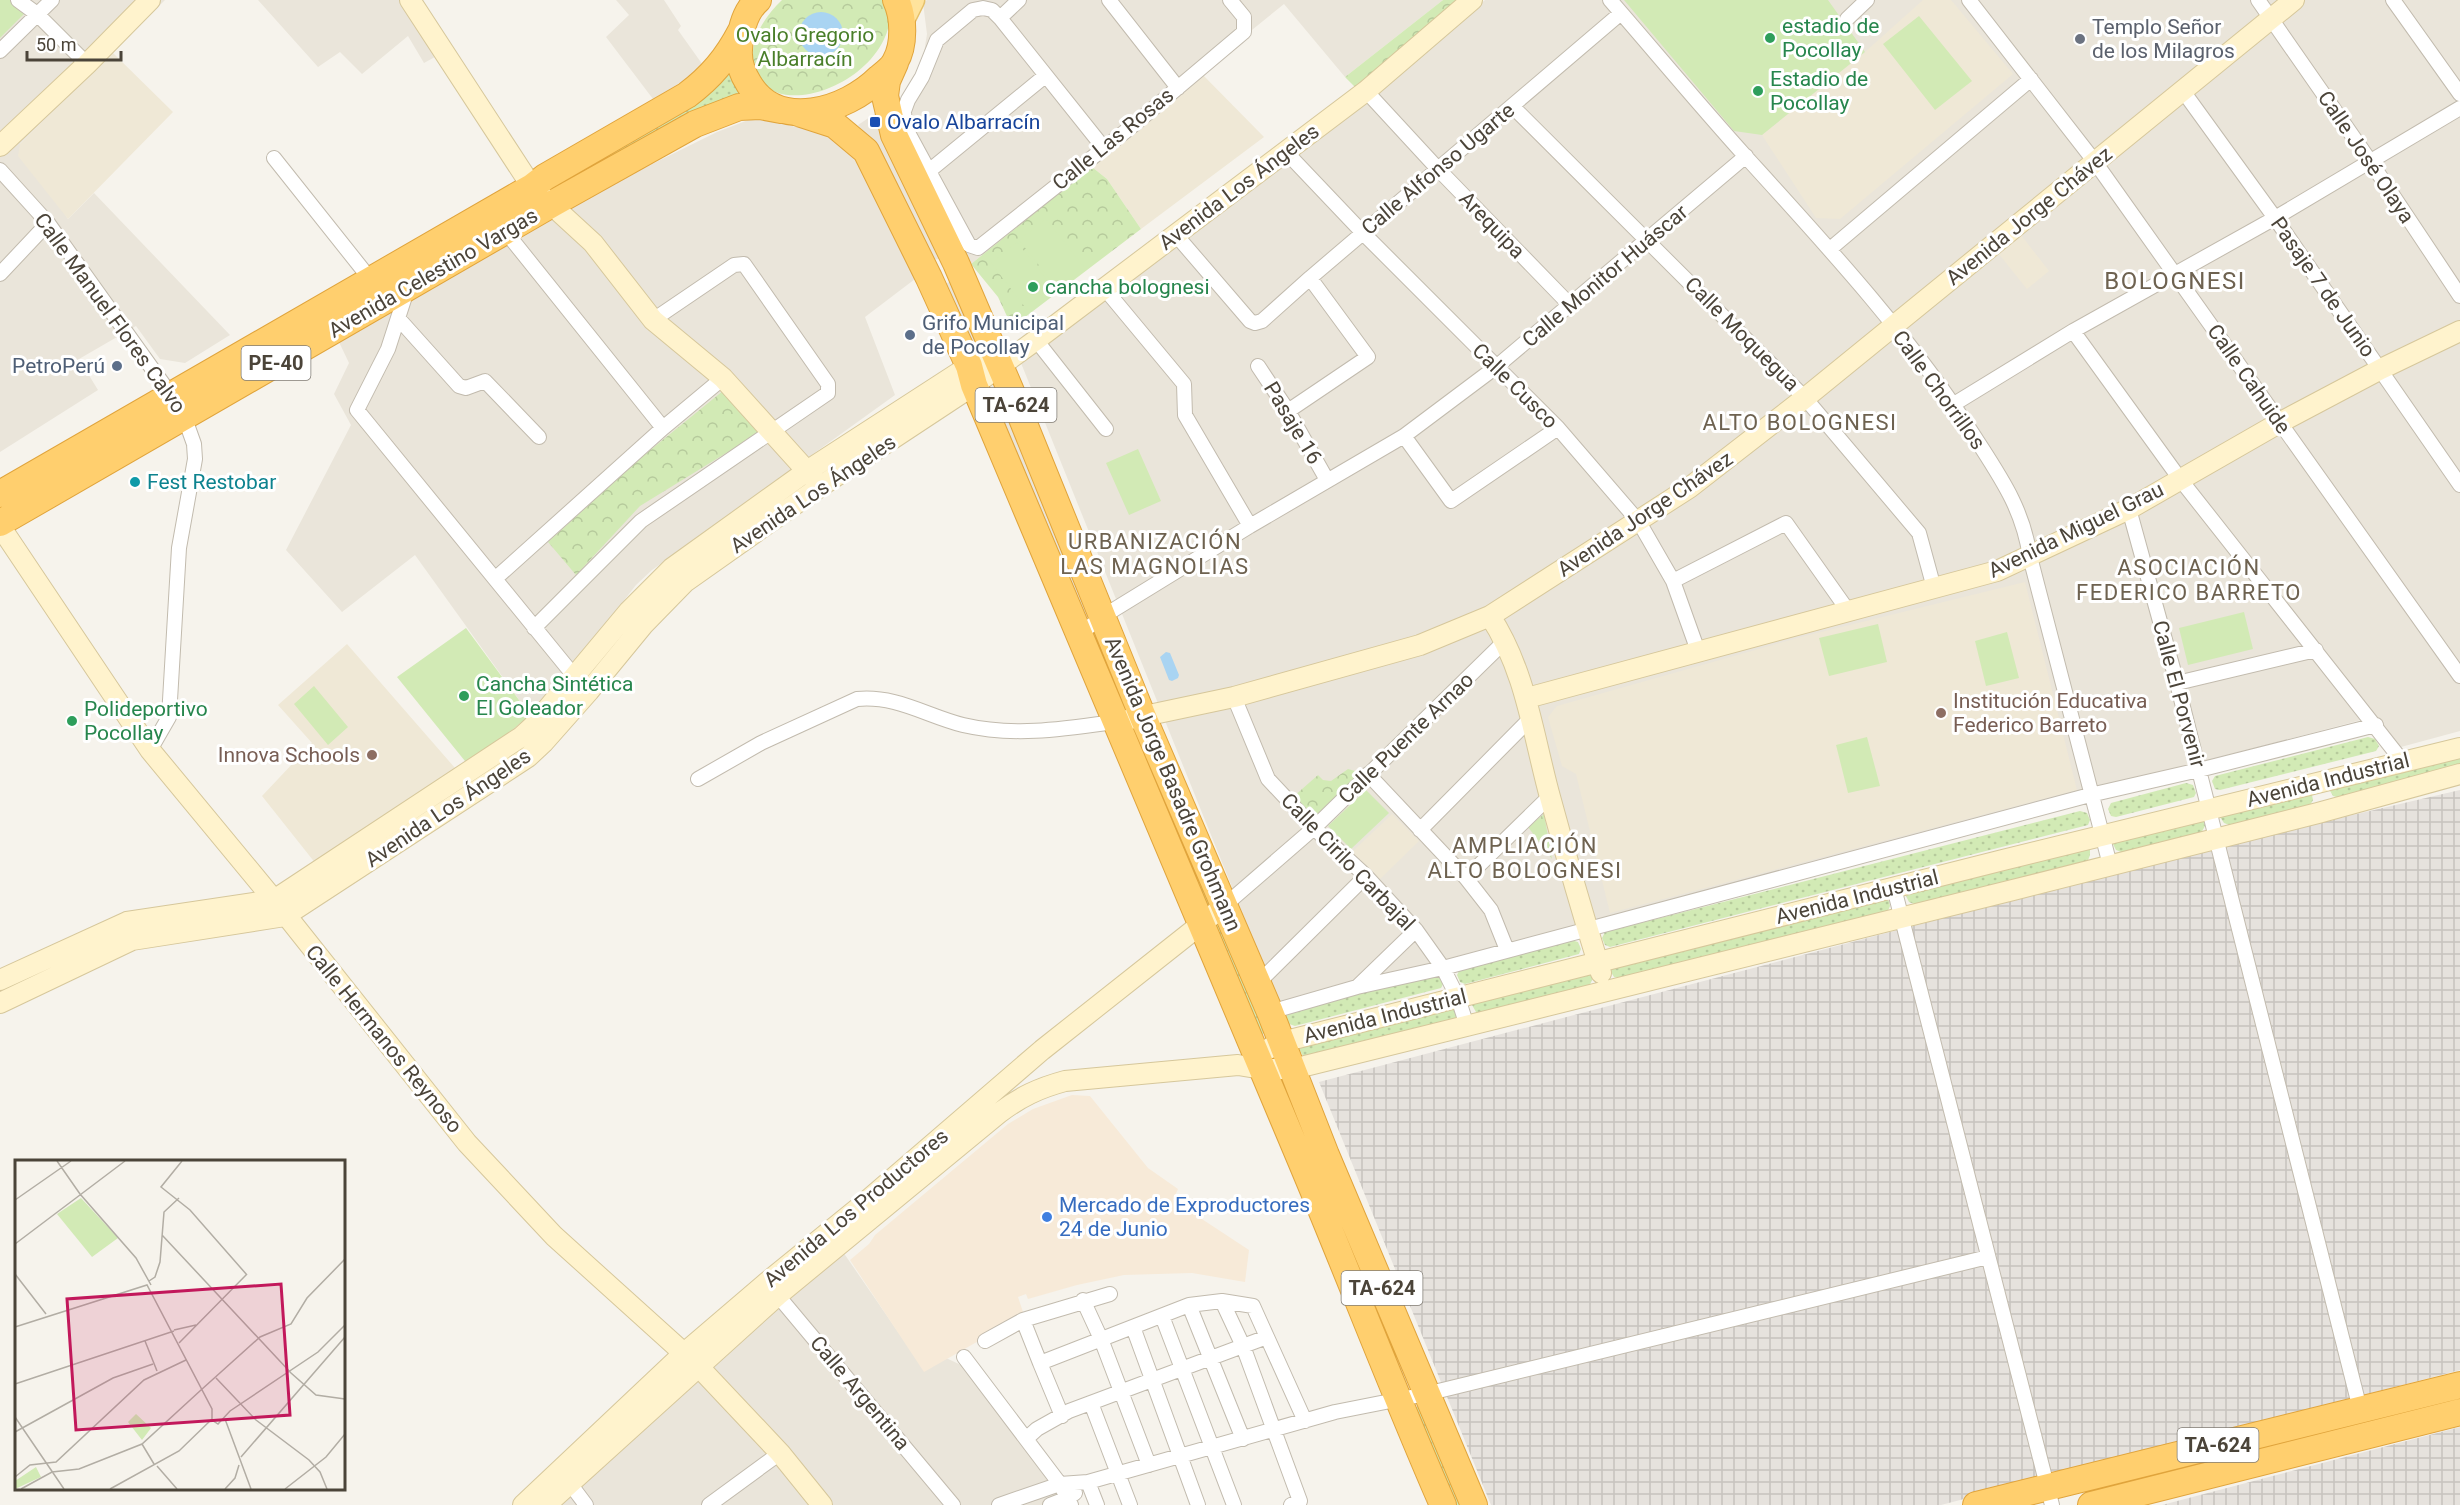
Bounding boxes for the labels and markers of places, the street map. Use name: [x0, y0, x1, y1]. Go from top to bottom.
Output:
place label: estadio de Pocollay: [1782, 14, 1879, 62]
place label: Templo Señor de los Milagros: [2092, 15, 2235, 63]
marker: estadio de Pocollay: [1763, 31, 1777, 45]
marker: Templo Señor de los Milagros: [2073, 32, 2087, 46]
place label: Estadio de Pocollay: [1770, 67, 1868, 115]
marker: Estadio de Pocollay: [1751, 84, 1765, 98]
place label: Ovalo Albarracín: [887, 110, 1040, 134]
marker: Ovalo Albarracín: [868, 115, 882, 129]
place label: cancha bolognesi: [1045, 275, 1210, 299]
marker: cancha bolognesi: [1026, 280, 1040, 294]
place label: Grifo Municipal de Pocollay: [922, 311, 1064, 359]
marker: Grifo Municipal de Pocollay: [903, 328, 917, 342]
place label: PetroPerú: [12, 354, 105, 378]
marker: PetroPerú: [110, 359, 124, 373]
place label: Fest Restobar: [147, 470, 276, 494]
marker: Fest Restobar: [128, 475, 142, 489]
place label: Cancha Sintética El Goleador: [476, 672, 633, 720]
marker: Cancha Sintética El Goleador: [457, 689, 471, 703]
place label: Institución Educativa Federico Barreto: [1953, 689, 2147, 737]
place label: Polideportivo Pocollay: [84, 697, 208, 745]
marker: Institución Educativa Federico Barreto: [1934, 706, 1948, 720]
marker: Polideportivo Pocollay: [65, 714, 79, 728]
place label: Innova Schools: [218, 743, 360, 767]
marker: Innova Schools: [365, 748, 379, 762]
place label: Mercado de Exproductores 24 de Junio: [1059, 1193, 1310, 1241]
marker: Mercado de Exproductores 24 de Junio: [1040, 1210, 1054, 1224]

